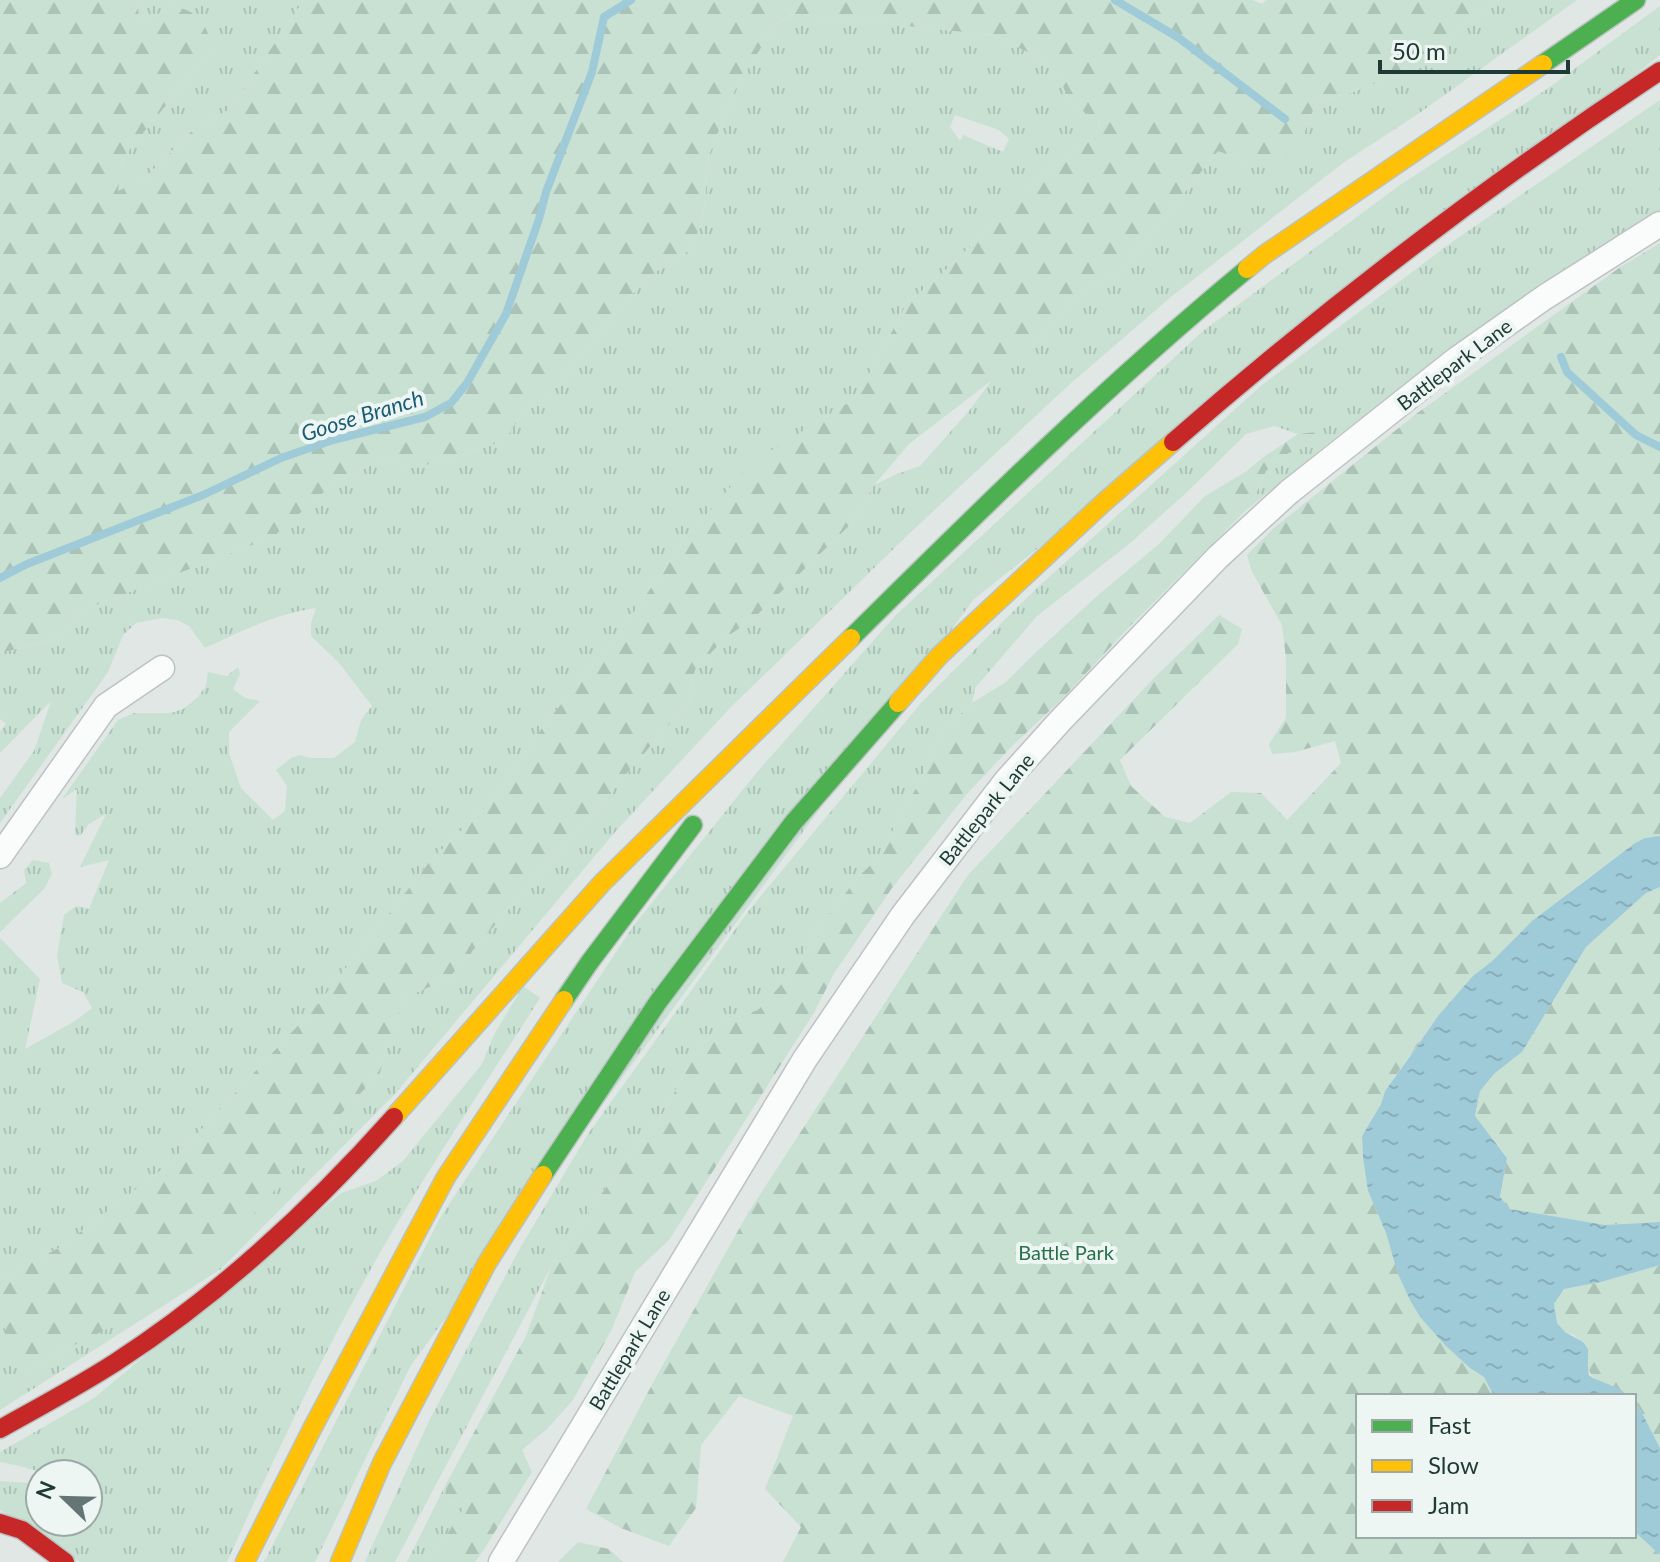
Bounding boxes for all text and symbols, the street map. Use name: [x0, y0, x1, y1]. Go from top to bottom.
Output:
scale bar: [1380, 24, 1568, 74]
text: 50 m: [1392, 36, 1446, 65]
street label: Battlepark Lane: [1392, 313, 1516, 415]
water label: Goose Branch: [297, 384, 427, 446]
street label: Battlepark Lane: [934, 748, 1038, 870]
park label: Battle Park: [1018, 1240, 1115, 1264]
street label: Battlepark Lane: [583, 1284, 675, 1414]
legend: [1356, 1394, 1636, 1538]
text: Fast: [1428, 1410, 1471, 1439]
text: Slow: [1428, 1450, 1479, 1479]
north arrow: [24, 1458, 104, 1538]
text: N: [29, 1477, 61, 1503]
text: Jam: [1428, 1490, 1469, 1519]

